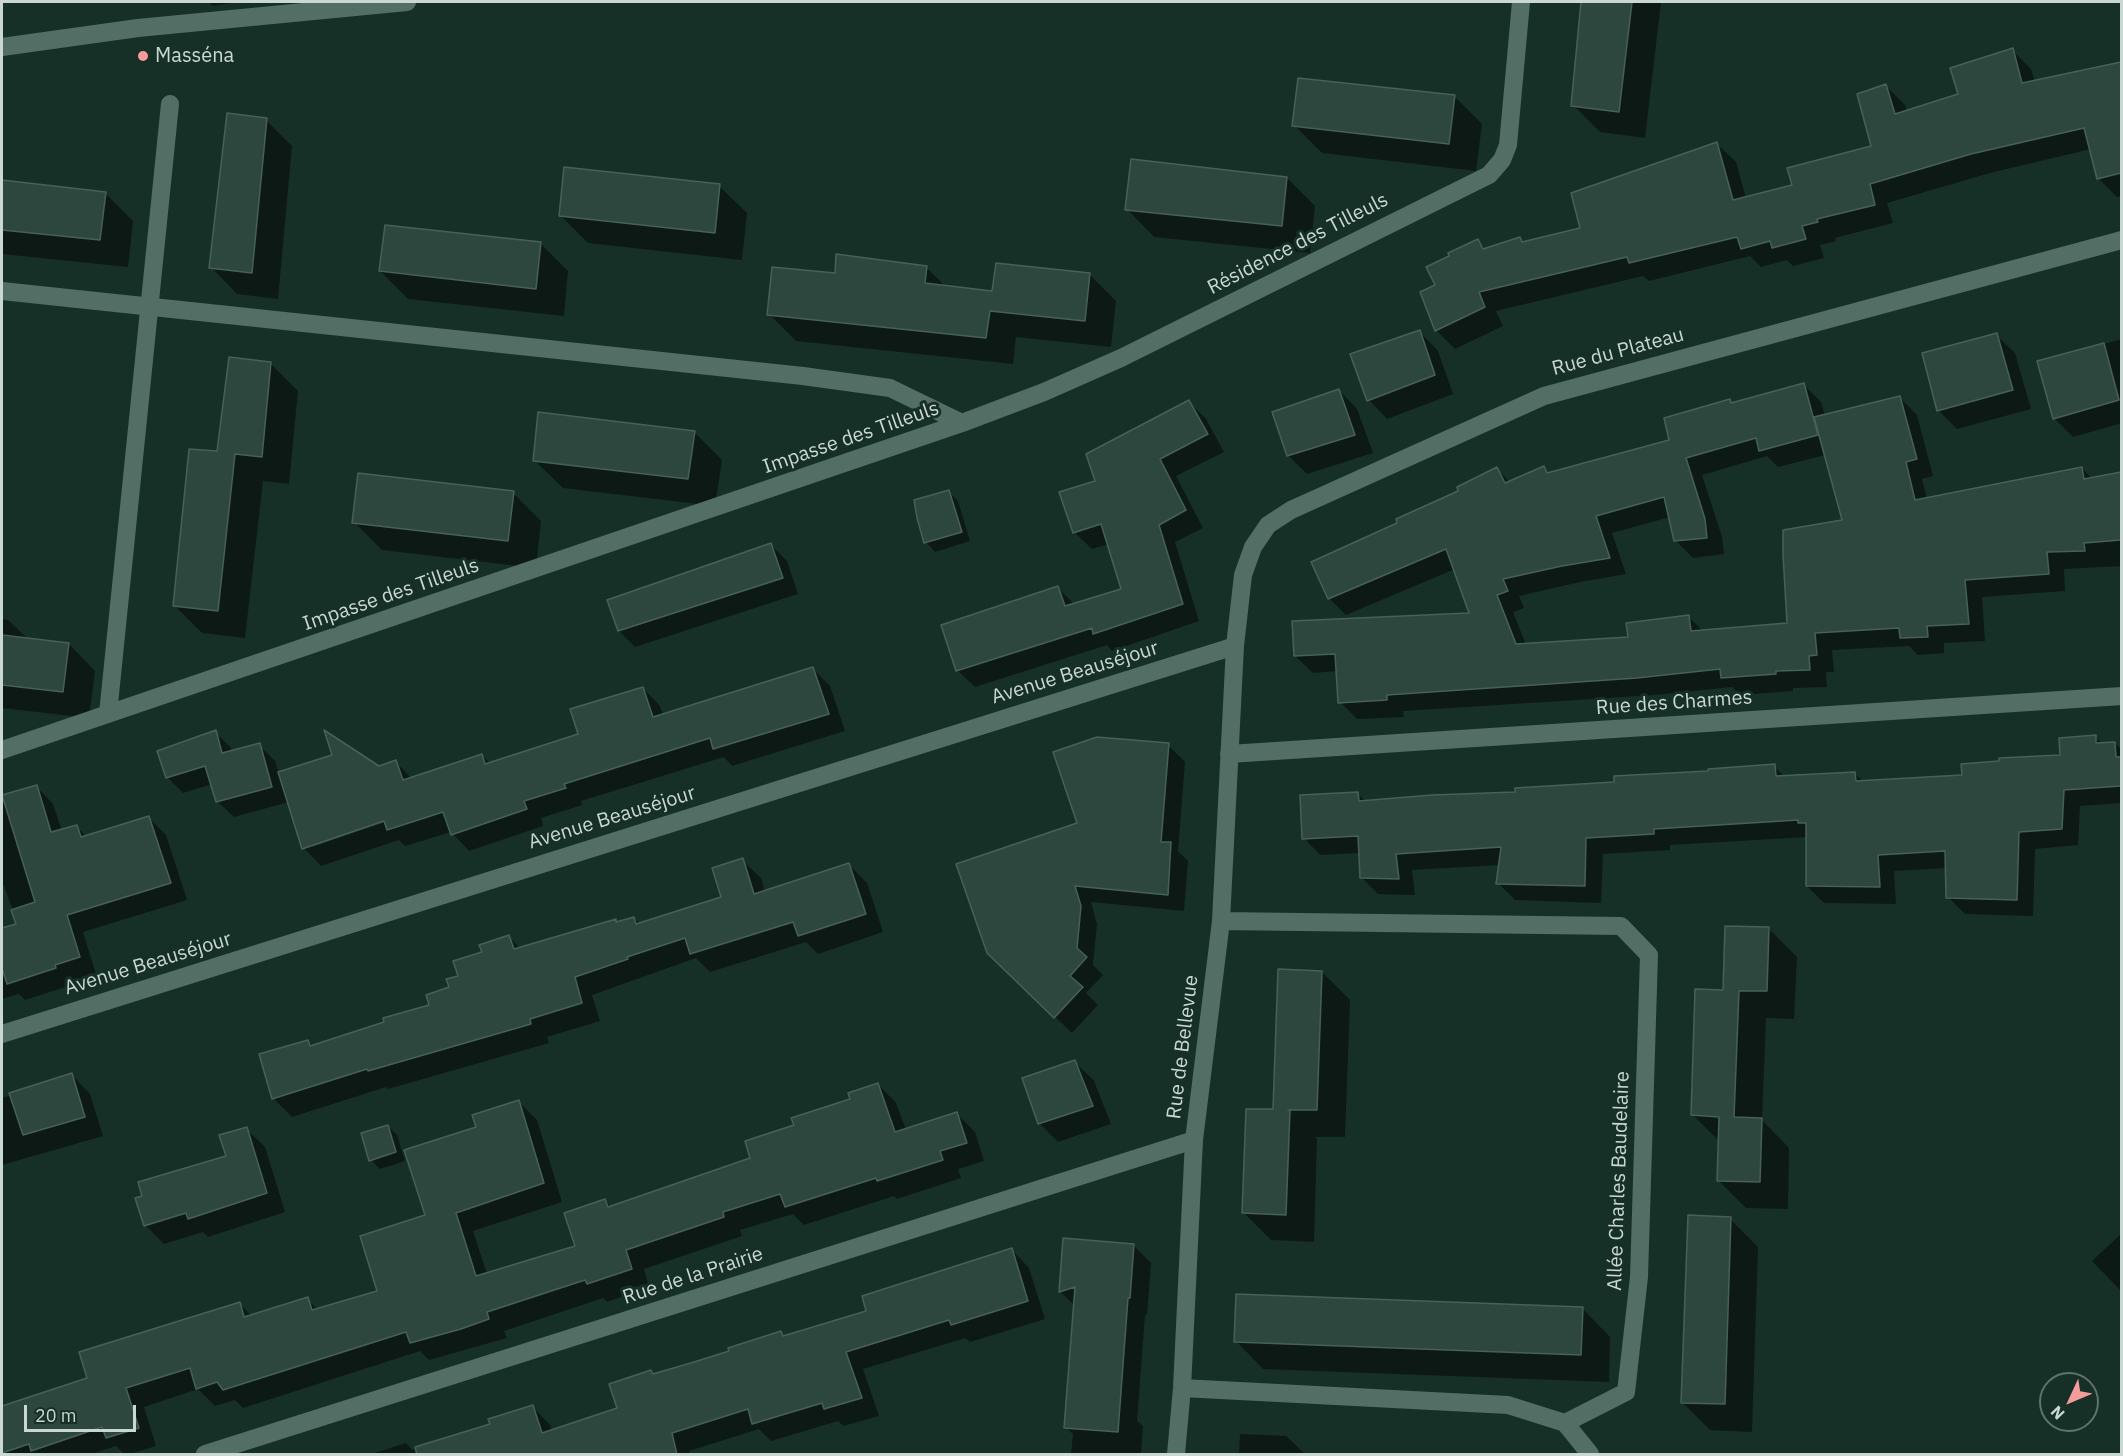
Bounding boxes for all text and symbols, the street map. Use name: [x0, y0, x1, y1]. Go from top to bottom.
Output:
place label: Masséna: [155, 44, 234, 68]
marker: Masséna: [136, 49, 150, 63]
street label: Résidence des Tilleuls: [1204, 188, 1392, 300]
street label: Rue du Plateau: [1549, 323, 1687, 381]
street label: Impasse des Tilleuls: [760, 397, 942, 479]
street label: Impasse des Tilleuls: [300, 554, 482, 636]
street label: Avenue Beauséjour: [989, 636, 1161, 710]
street label: Rue des Charmes: [1595, 686, 1753, 720]
street label: Avenue Beauséjour: [526, 781, 698, 855]
street label: Avenue Beauséjour: [62, 927, 234, 1001]
street label: Rue de Bellevue: [1162, 974, 1204, 1120]
street label: Allée Charles Baudelaire: [1603, 1071, 1635, 1291]
street label: Rue de la Prairie: [620, 1242, 766, 1310]
north arrow: [2039, 1372, 2099, 1432]
scale bar: [27, 1393, 140, 1431]
text: N: [2046, 1402, 2069, 1424]
text: 20 m: [35, 1404, 77, 1427]

